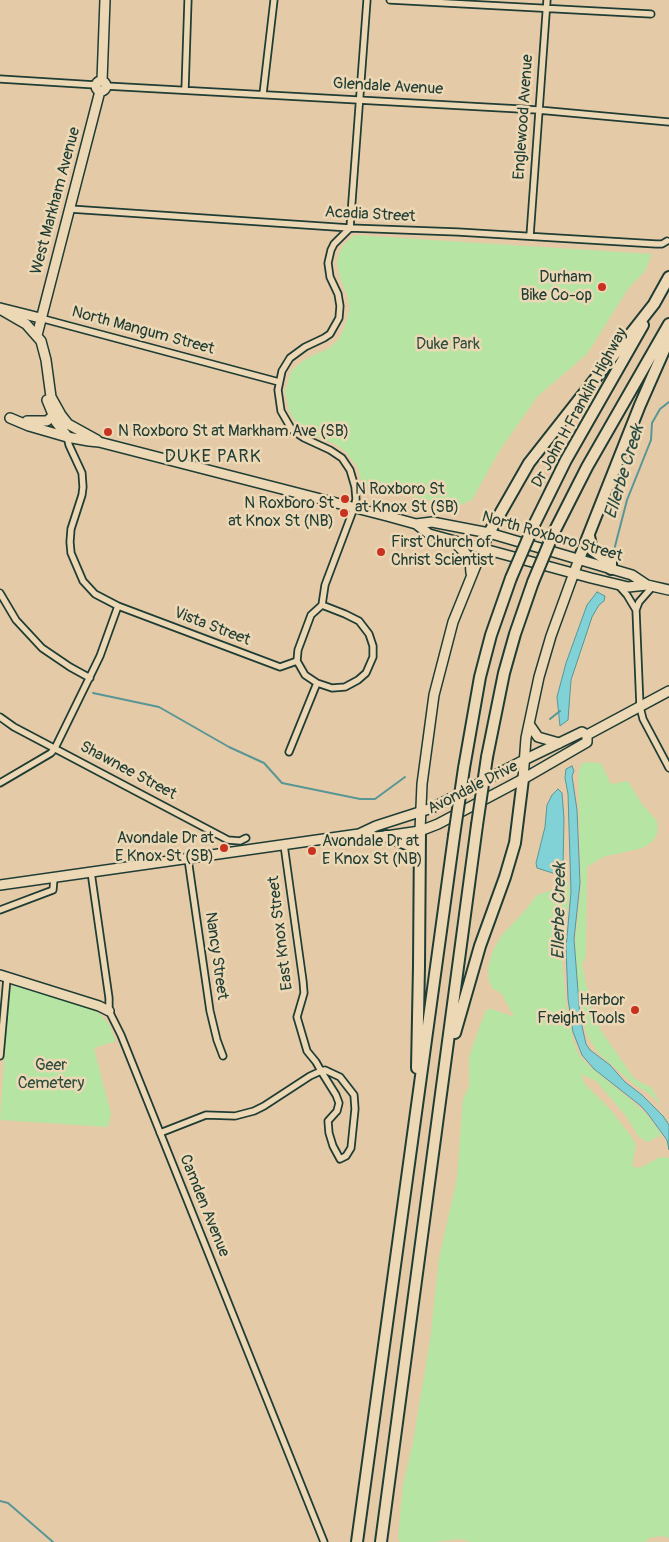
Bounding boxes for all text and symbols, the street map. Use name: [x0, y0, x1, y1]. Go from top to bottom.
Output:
street label: Englewood Avenue: [510, 54, 538, 180]
street label: Glendale Avenue: [332, 75, 444, 99]
street label: West Markham Avenue: [27, 125, 85, 277]
street label: Acadia Street: [324, 203, 416, 227]
place label: Durham Bike Co-op: [520, 268, 592, 306]
marker: Durham Bike Co-op: [596, 281, 608, 293]
street label: North Mangum Street: [70, 303, 216, 359]
street label: Dr John H Franklin Highway: [528, 325, 632, 491]
park label: Duke Park: [416, 335, 480, 355]
place label: N Roxboro St at Markham Ave (SB): [118, 422, 349, 442]
water label: Ellerbe Creek: [600, 422, 650, 522]
marker: N Roxboro St at Markham Ave (SB): [102, 426, 114, 438]
district label: DUKE PARK: [163, 446, 263, 468]
place label: N Roxboro St at Knox St (SB): [355, 480, 459, 518]
marker: N Roxboro St at Knox St (SB): [339, 493, 351, 505]
place label: N Roxboro St at Knox St (NB): [228, 494, 334, 532]
marker: N Roxboro St at Knox St (NB): [338, 507, 350, 519]
street label: North Roxboro Street: [479, 508, 625, 566]
place label: First Church of Christ Scientist: [391, 533, 494, 571]
marker: First Church of Christ Scientist: [375, 546, 387, 558]
street label: Vista Street: [171, 604, 253, 650]
street label: Shawnee Street: [76, 737, 180, 805]
street label: Avondale Drive: [425, 757, 521, 819]
place label: Avondale Dr at E Knox St (SB): [115, 829, 214, 867]
place label: Avondale Dr at E Knox St (NB): [322, 832, 423, 870]
marker: Avondale Dr at E Knox St (SB): [218, 842, 230, 854]
marker: Avondale Dr at E Knox St (NB): [306, 845, 318, 857]
water label: Ellerbe Creek: [548, 862, 572, 960]
street label: East Knox Street: [264, 875, 298, 991]
street label: Nancy Street: [200, 911, 232, 1001]
place label: Harbor Freight Tools: [537, 991, 625, 1029]
marker: Harbor Freight Tools: [629, 1004, 641, 1016]
park label: Geer Cemetery: [18, 1056, 84, 1094]
street label: Camden Avenue: [175, 1152, 233, 1260]

